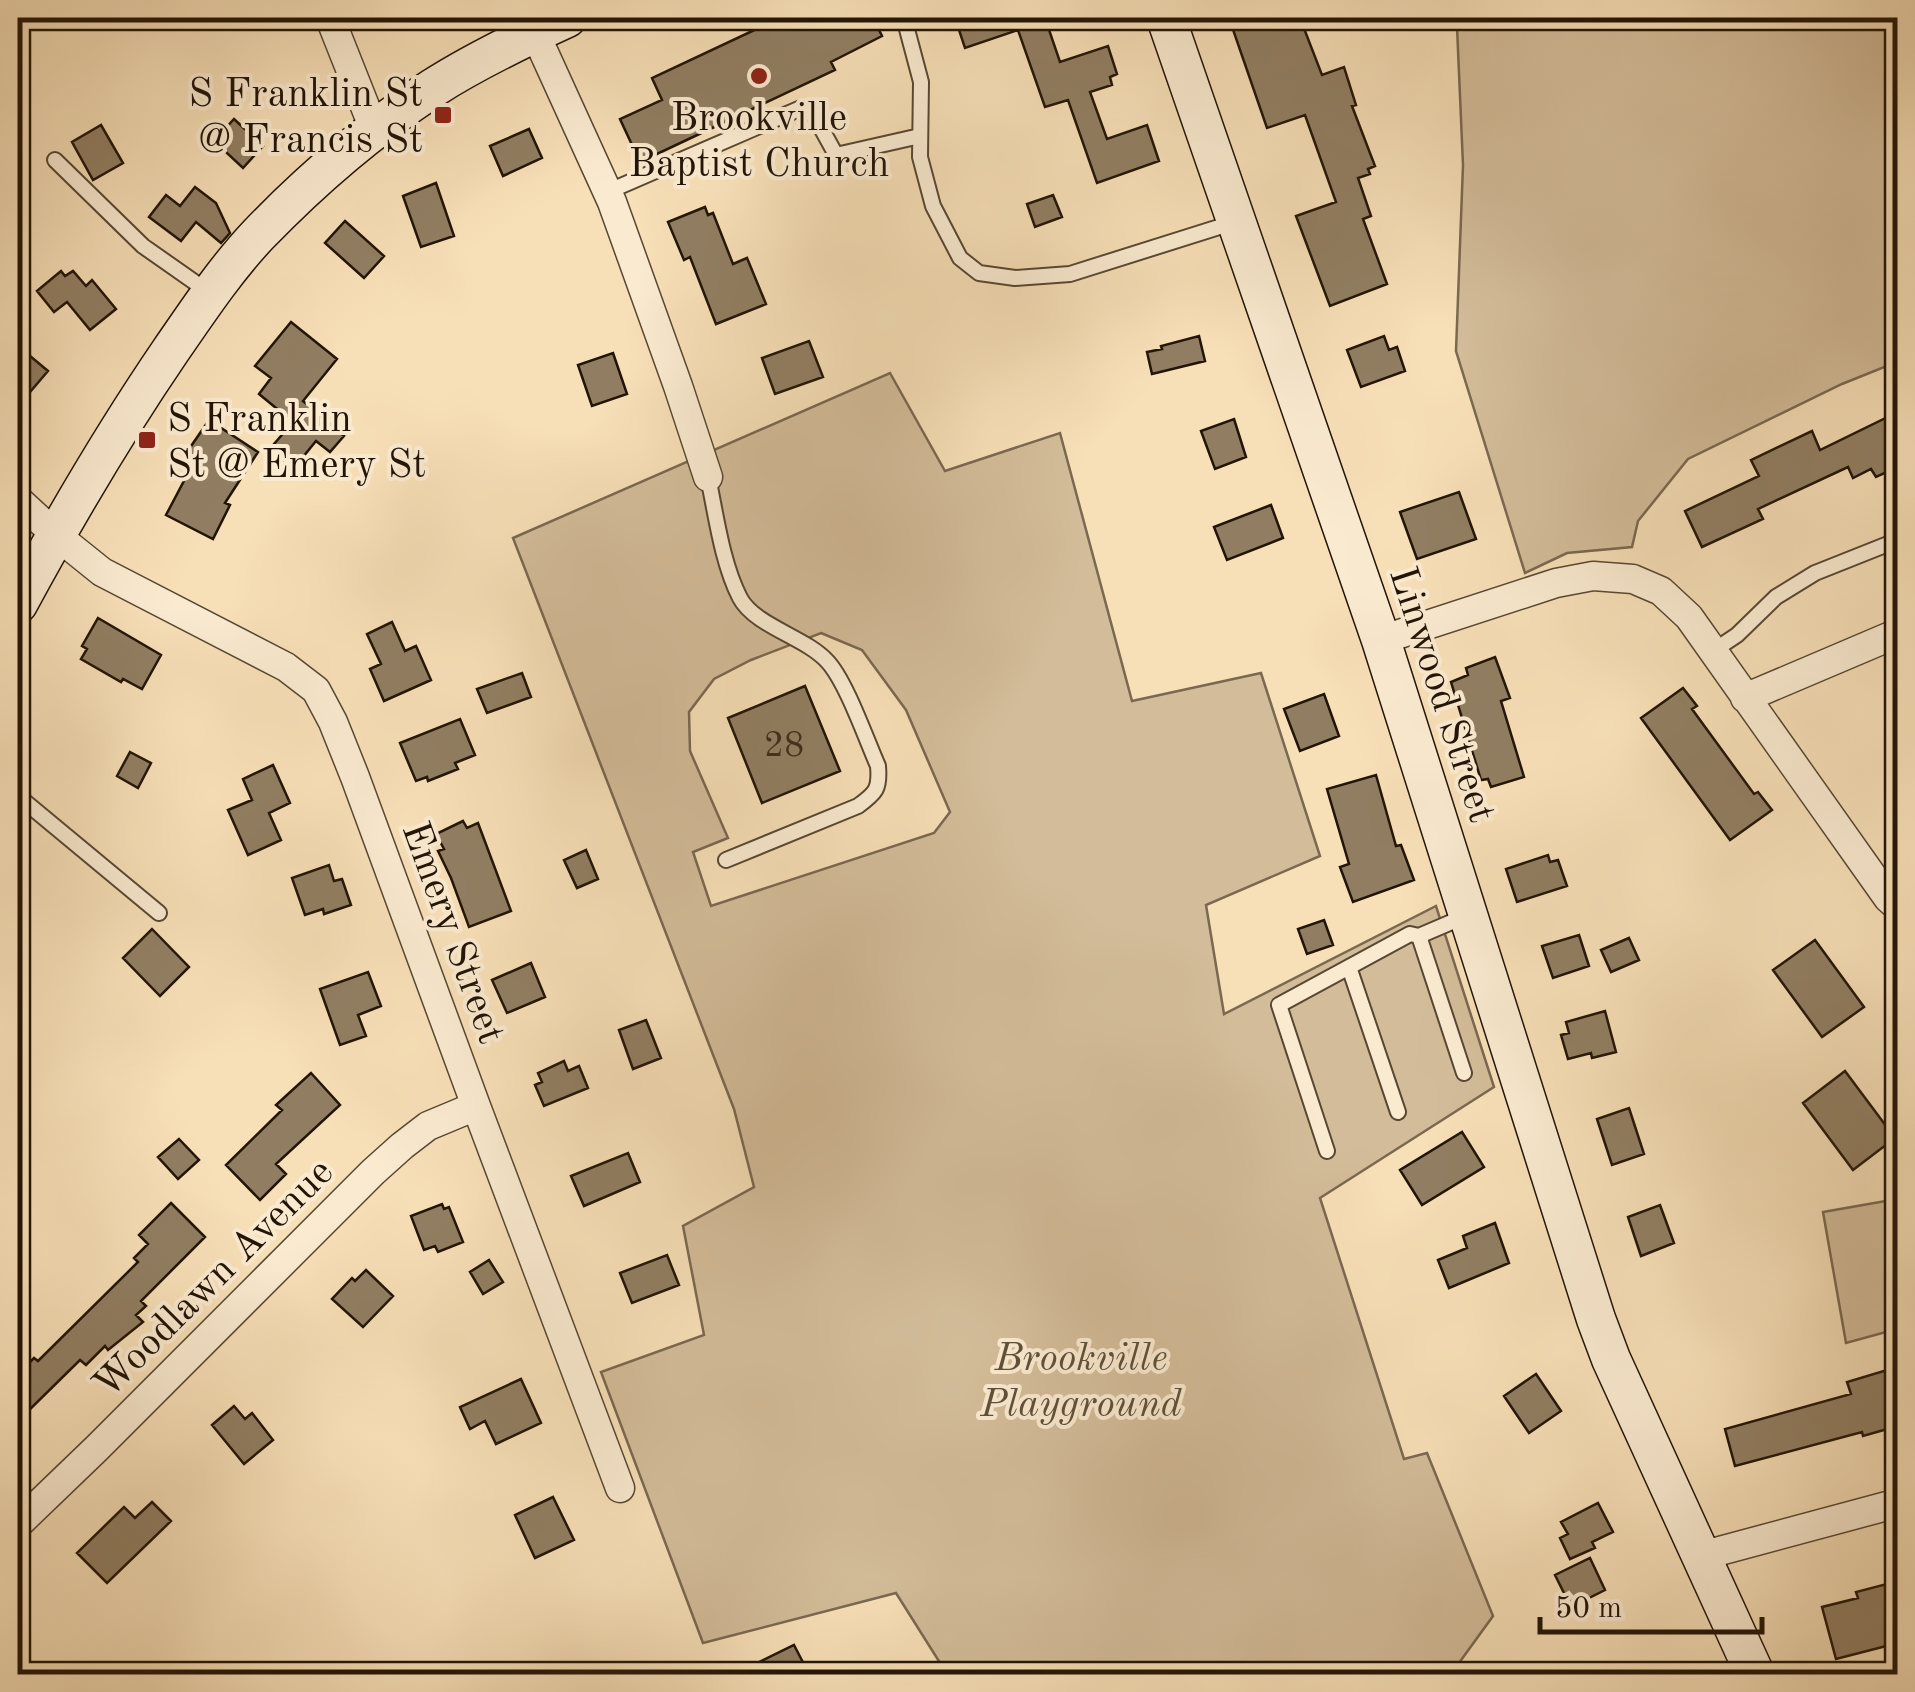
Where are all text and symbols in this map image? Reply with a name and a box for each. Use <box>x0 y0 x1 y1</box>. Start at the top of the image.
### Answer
marker: Brookville Baptist Church <box>748 65 770 87</box>
place label: S Franklin St @ Francis St <box>188 76 423 162</box>
place label: Brookville Baptist Church <box>629 100 889 186</box>
marker: S Franklin St @ Francis St <box>432 104 454 126</box>
place label: S Franklin St @ Emery St <box>167 401 426 487</box>
marker: S Franklin St @ Emery St <box>136 429 158 451</box>
street label: Linwood Street <box>1380 563 1500 828</box>
house number: 28 <box>764 729 804 764</box>
street label: Emery Street <box>393 817 510 1049</box>
street label: Woodlawn Avenue <box>88 1153 342 1407</box>
park label: Brookville Playground <box>979 1340 1183 1426</box>
scale bar <box>1540 1572 1762 1634</box>
text: 50 m <box>1555 1594 1622 1624</box>

